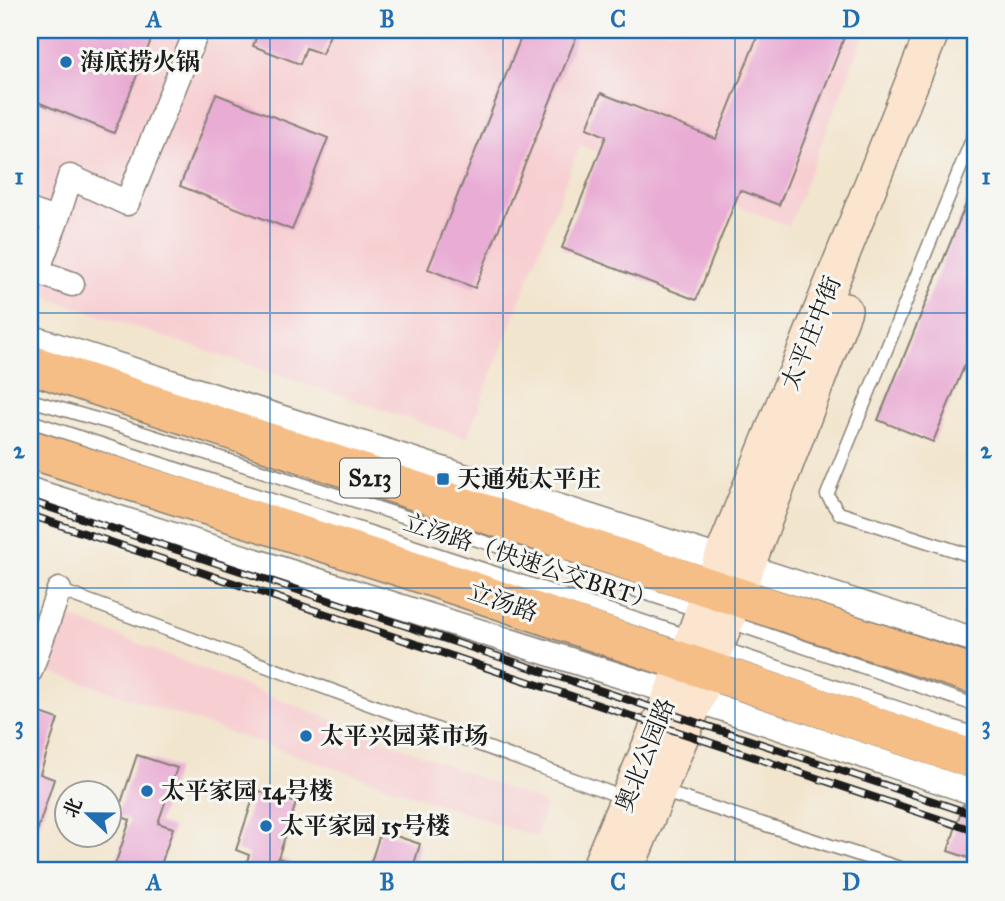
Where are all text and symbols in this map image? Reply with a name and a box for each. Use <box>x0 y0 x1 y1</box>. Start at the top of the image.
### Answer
text: A <box>144 5 162 33</box>
text: B <box>379 5 395 33</box>
text: C <box>610 5 626 33</box>
text: D <box>842 5 860 33</box>
place label: 海底捞火锅 <box>80 47 200 77</box>
marker: 海底捞火锅 <box>58 54 74 70</box>
text: 1 <box>14 162 24 190</box>
text: 1 <box>981 162 991 190</box>
street label: 太平庄中街 <box>775 272 847 394</box>
text: 2 <box>13 436 25 464</box>
text: 2 <box>980 436 992 464</box>
road number: S213 <box>340 458 400 498</box>
place label: 天通苑太平庄 <box>457 464 601 494</box>
marker: 天通苑太平庄 <box>435 471 451 487</box>
street label: 立汤路（快速公交BRT） <box>400 507 660 617</box>
street label: 立汤路 <box>464 577 542 627</box>
street label: 奥北公园路 <box>609 694 681 816</box>
text: 3 <box>14 711 24 740</box>
text: 3 <box>981 711 991 740</box>
place label: 太平兴园菜市场 <box>320 721 488 751</box>
marker: 太平兴园菜市场 <box>298 728 314 744</box>
place label: 太平家园 14号楼 <box>161 776 333 806</box>
north arrow <box>52 778 122 848</box>
marker: 太平家园 14号楼 <box>139 783 155 799</box>
text: 北 <box>58 795 87 821</box>
place label: 太平家园 15号楼 <box>280 811 450 841</box>
marker: 太平家园 15号楼 <box>258 818 274 834</box>
text: A <box>144 868 162 896</box>
text: B <box>379 868 395 896</box>
text: C <box>610 868 626 896</box>
text: D <box>842 868 860 896</box>

